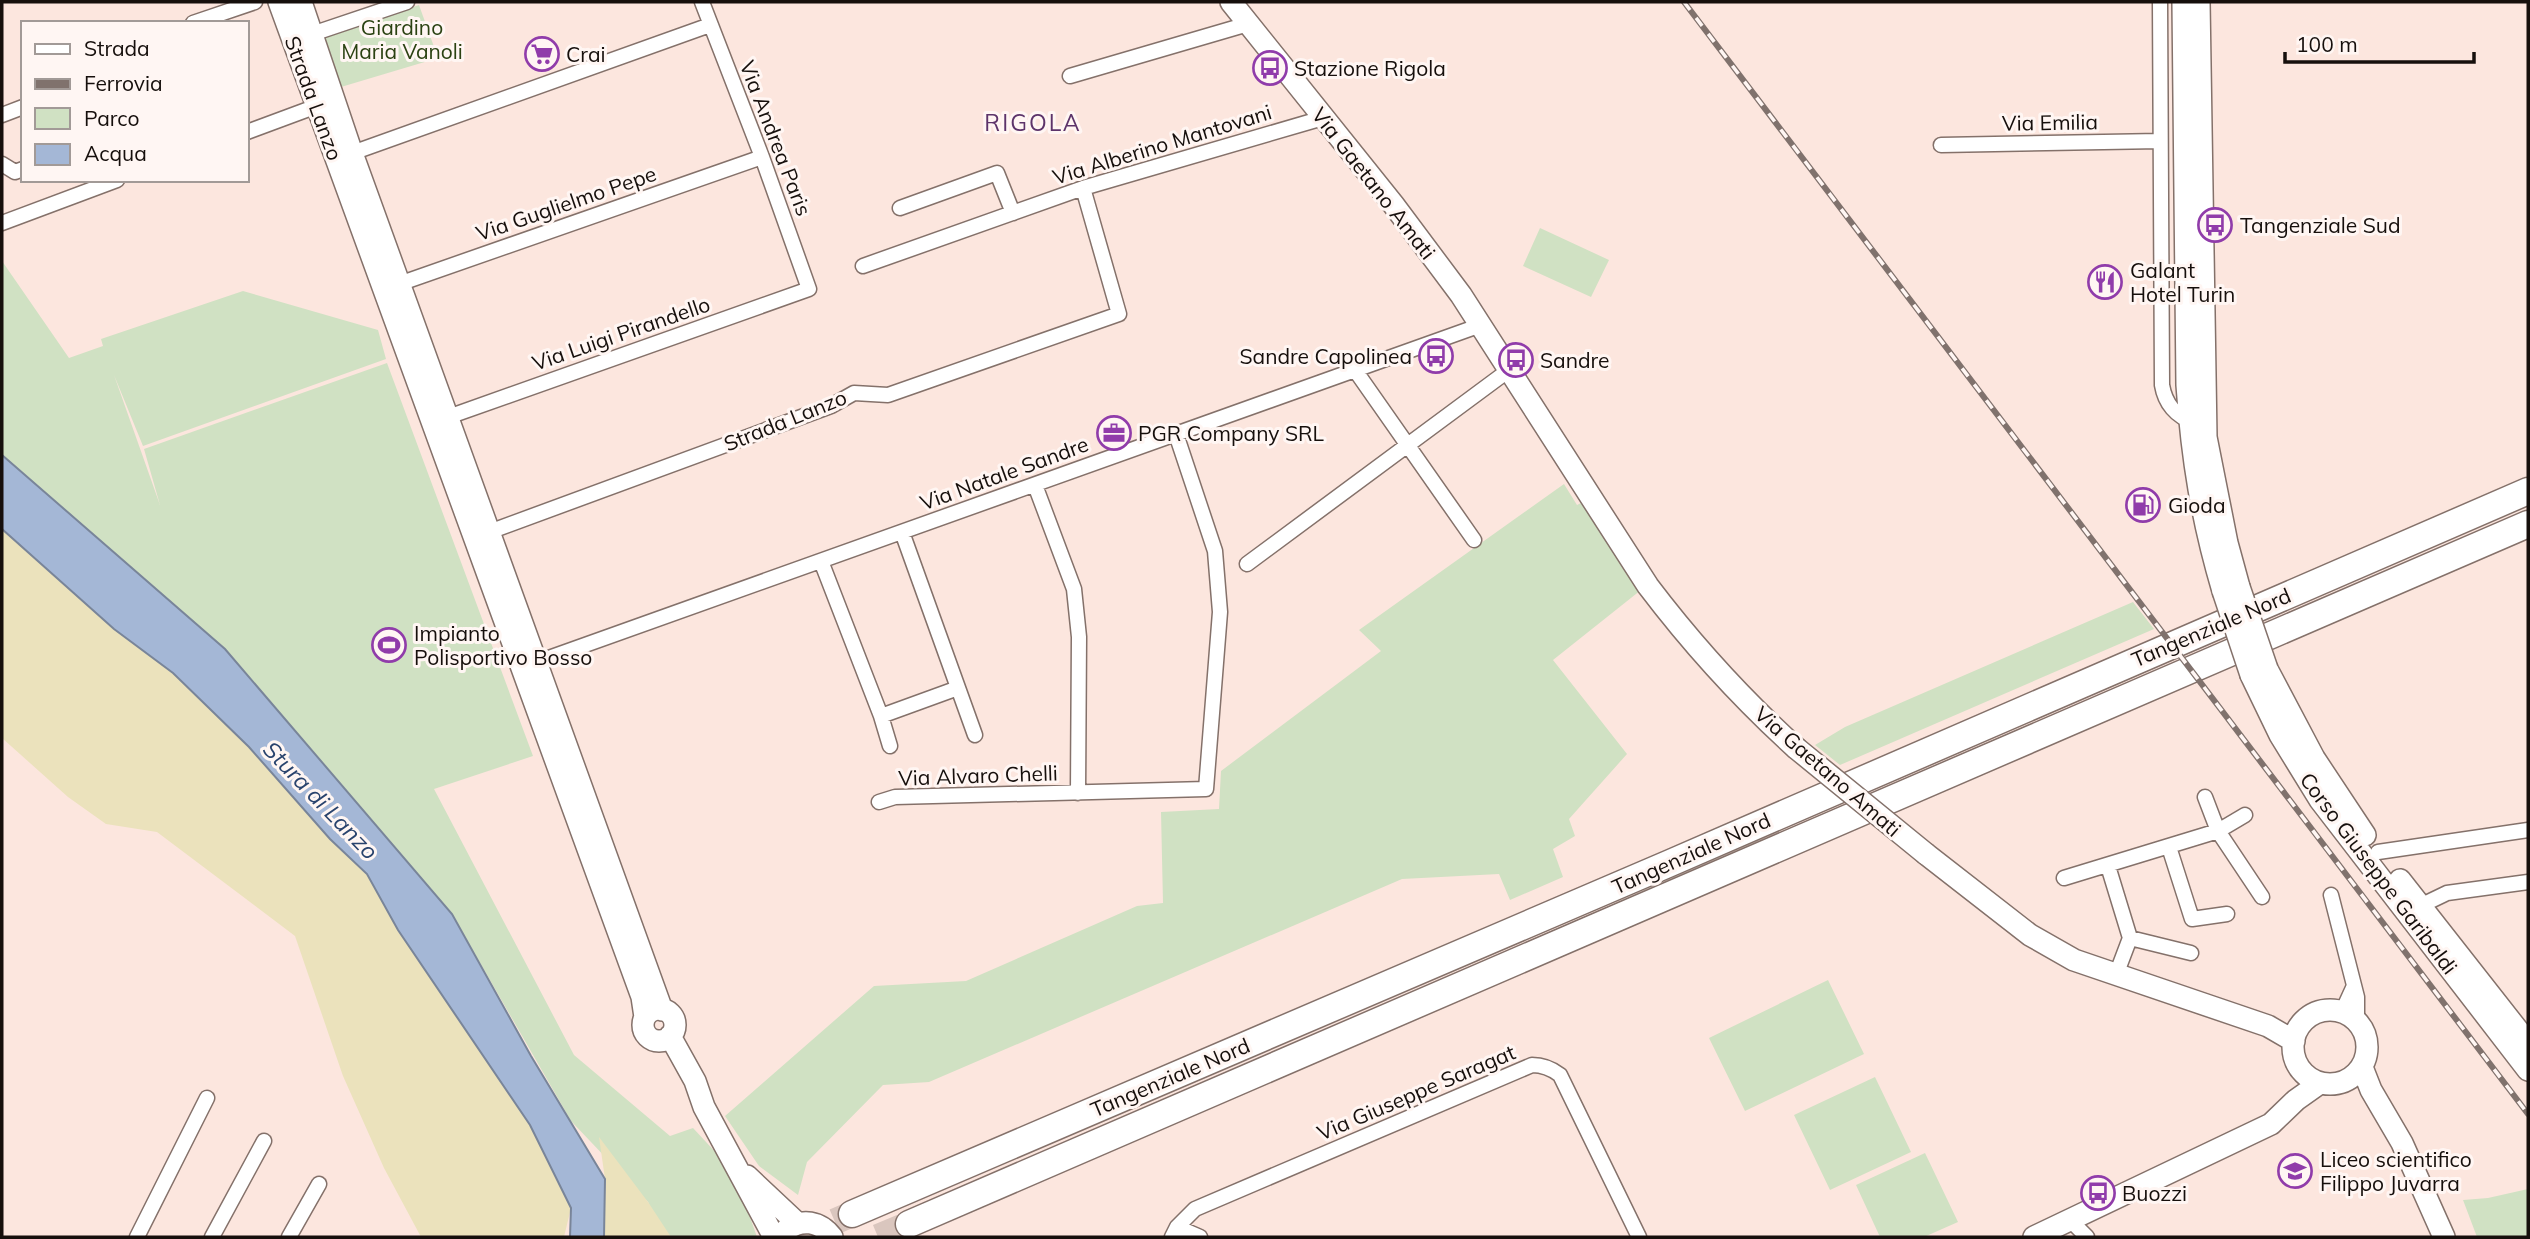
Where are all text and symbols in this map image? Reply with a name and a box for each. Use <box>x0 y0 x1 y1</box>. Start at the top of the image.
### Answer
park label: Giardino Maria Vanoli <box>341 14 463 64</box>
legend <box>21 21 248 182</box>
scale bar <box>2285 21 2474 65</box>
text: 100 m <box>2296 31 2358 57</box>
street label: Strada Lanzo <box>280 32 348 164</box>
text: Strada <box>84 35 150 61</box>
supermarket icon: Crai <box>523 35 561 73</box>
place label: Crai <box>566 41 605 67</box>
bus stop icon: Stazione Rigola <box>1251 49 1289 87</box>
place label: Stazione Rigola <box>1294 55 1446 81</box>
street label: Via Andrea Paris <box>734 57 818 219</box>
text: Ferrovia <box>84 70 163 96</box>
street label: Via Alberino Mantovani <box>1049 98 1275 190</box>
street label: Via Gaetano Amati <box>1307 102 1441 264</box>
text: Parco <box>84 105 139 131</box>
district label: RIGOLA <box>984 108 1082 137</box>
street label: Via Emilia <box>2002 108 2098 136</box>
text: Acqua <box>84 140 147 166</box>
street label: Via Guglielmo Pepe <box>472 160 660 246</box>
bus stop icon: Tangenziale Sud <box>2196 206 2234 244</box>
place label: Tangenziale Sud <box>2240 212 2401 238</box>
place label: Galant Hotel Turin <box>2130 257 2235 307</box>
restaurant icon: Galant Hotel Turin <box>2086 263 2124 301</box>
street label: Via Luigi Pirandello <box>529 290 713 376</box>
bus stop icon: Sandre Capolinea <box>1417 337 1455 375</box>
bus stop icon: Sandre <box>1497 341 1535 379</box>
place label: Sandre Capolinea <box>1239 343 1412 369</box>
place label: Sandre <box>1540 347 1610 373</box>
street label: Strada Lanzo <box>720 384 850 456</box>
office icon: PGR Company SRL <box>1095 414 1133 452</box>
place label: PGR Company SRL <box>1138 420 1325 446</box>
street label: Via Natale Sandre <box>916 430 1092 516</box>
fuel station icon: Gioda <box>2124 486 2162 524</box>
place label: Gioda <box>2168 492 2226 518</box>
street label: Tangenziale Nord <box>2127 582 2295 672</box>
place label: Impianto Polisportivo Bosso <box>414 620 592 670</box>
sports icon: Impianto Polisportivo Bosso <box>370 626 408 664</box>
street label: Via Gaetano Amati <box>1749 700 1907 842</box>
water label: Stura di Lanzo <box>257 735 385 865</box>
street label: Via Alvaro Chelli <box>898 759 1058 791</box>
street label: Corso Giuseppe Garibaldi <box>2295 767 2463 979</box>
street label: Tangenziale Nord <box>1608 806 1774 900</box>
street label: Tangenziale Nord <box>1086 1032 1254 1122</box>
street label: Via Giuseppe Saragat <box>1313 1039 1519 1145</box>
place label: Liceo scientifico Filippo Juvarra <box>2320 1146 2472 1196</box>
school or university icon: Liceo scientifico Filippo Juvarra <box>2276 1152 2314 1190</box>
bus stop icon: Buozzi <box>2079 1174 2117 1212</box>
place label: Buozzi <box>2122 1180 2187 1206</box>

